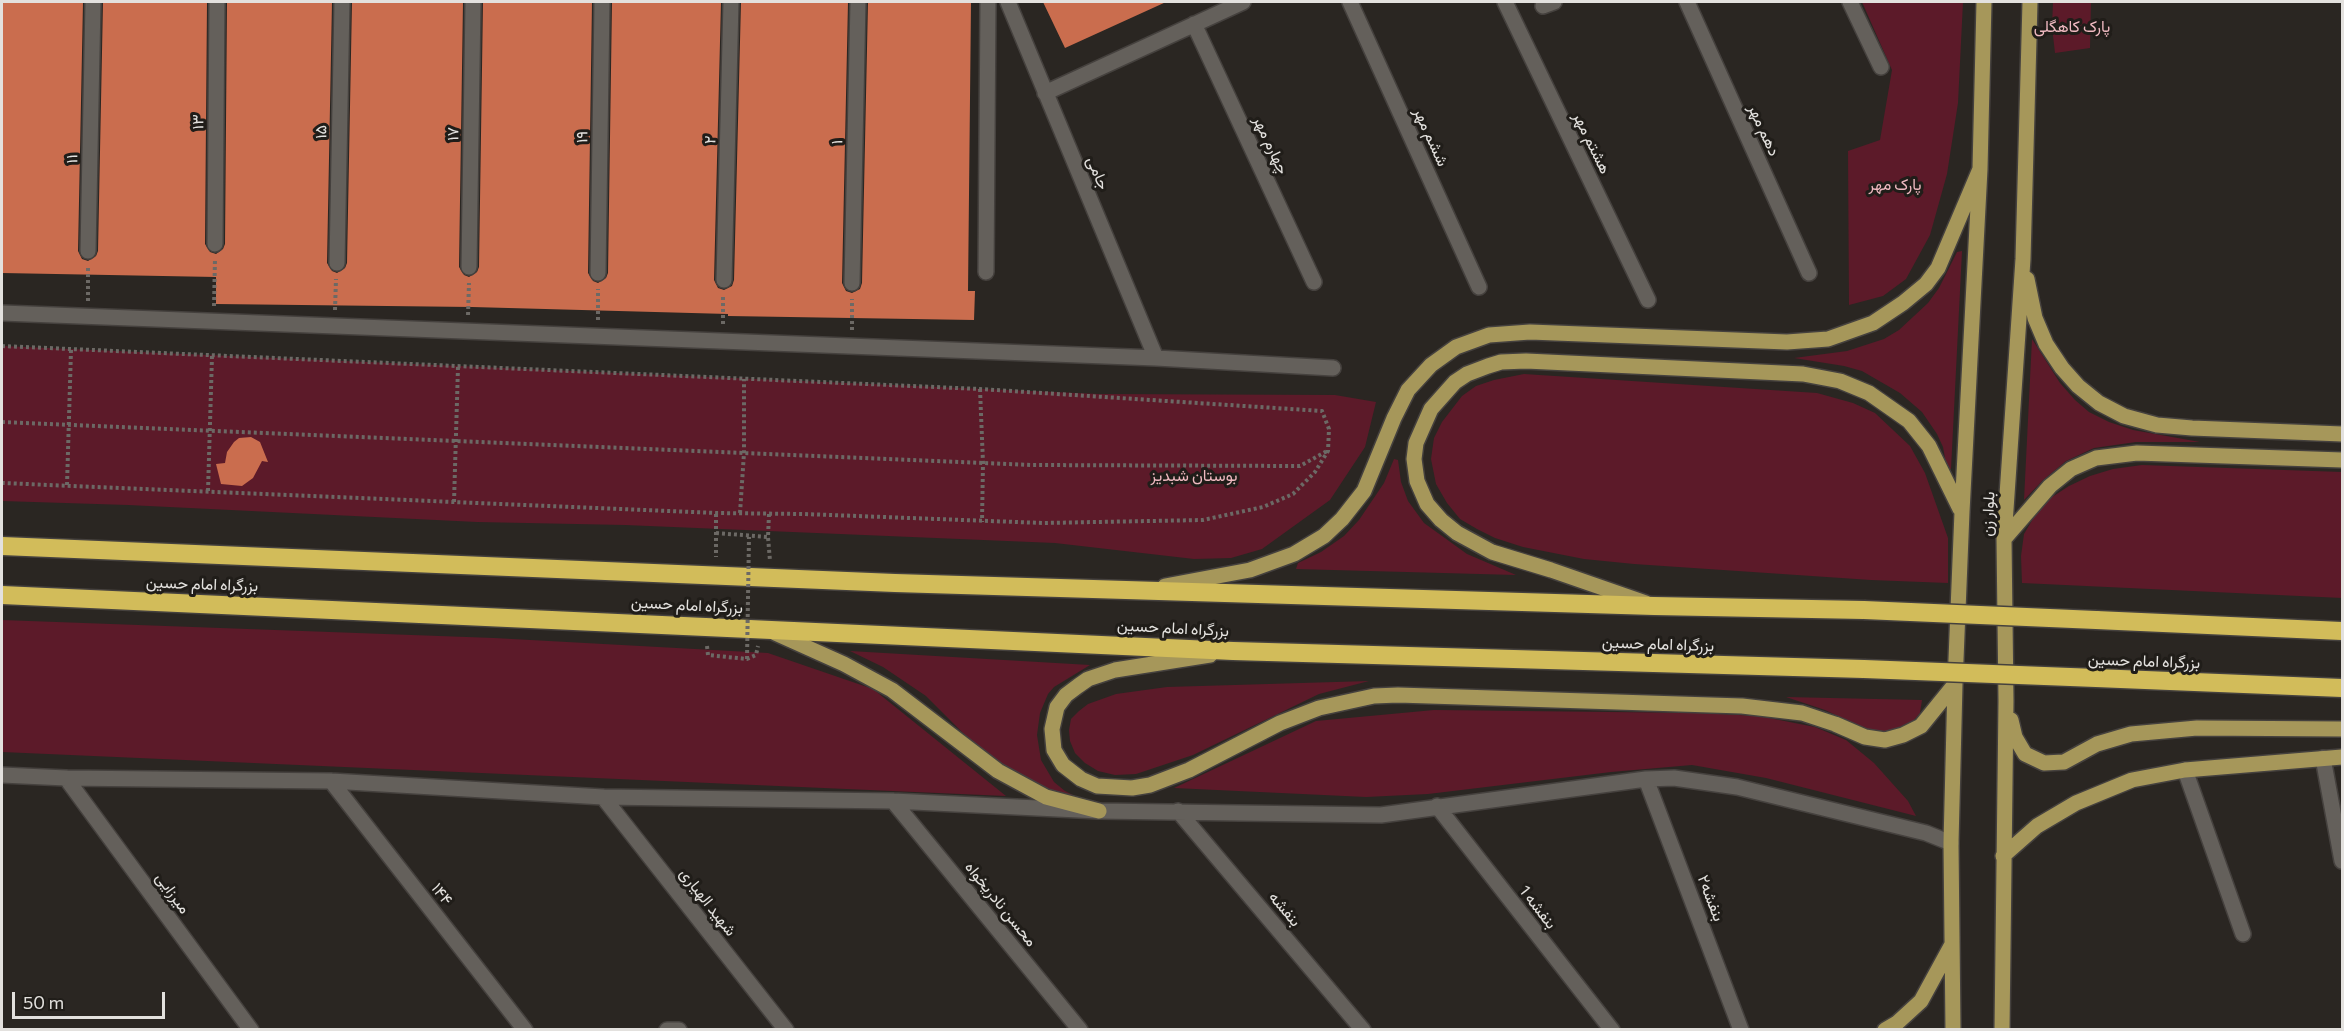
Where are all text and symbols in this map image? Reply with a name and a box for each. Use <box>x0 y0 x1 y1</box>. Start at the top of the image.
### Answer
park label: پارک کاهگلی <box>2034 17 2110 37</box>
street label: دهم مهر <box>1744 101 1784 159</box>
street label: ششم مهر <box>1410 105 1452 169</box>
street label: هشتم مهر <box>1569 109 1615 177</box>
street label: چهارم مهر <box>1249 113 1293 177</box>
street label: ۱۳ <box>188 114 208 130</box>
street label: ۱۵ <box>311 125 331 139</box>
street label: ۱۷ <box>443 127 463 141</box>
street label: ۱۹ <box>572 131 592 143</box>
street label: ۲ <box>700 135 720 145</box>
street label: ۱ <box>827 140 847 144</box>
street label: ۱۱ <box>62 154 82 164</box>
street label: جامی <box>1082 154 1114 192</box>
park label: پارک مهر <box>1869 175 1921 195</box>
park label: بوستان شبدیز <box>1150 466 1238 486</box>
street label: بلوار زن <box>1977 491 1999 537</box>
street label: بزرگراه امام حسین <box>146 572 258 596</box>
street label: بزرگراه امام حسین <box>630 592 744 618</box>
street label: بزرگراه امام حسین <box>1116 615 1230 641</box>
street label: بزرگراه امام حسین <box>1602 632 1714 656</box>
street label: بزرگراه امام حسین <box>2088 649 2200 673</box>
street label: محسن نادریخواه <box>961 858 1041 950</box>
street label: شهید الهیاری <box>675 864 741 940</box>
street label: میرزایی <box>152 869 194 917</box>
street label: بنفشه۲ <box>1693 872 1729 924</box>
street label: ۱۴۴ <box>427 879 457 909</box>
street label: بنفشه 1 <box>1515 881 1561 933</box>
street label: بنفشه <box>1265 888 1305 930</box>
scale bar <box>15 980 168 1018</box>
text: 50 m <box>23 991 64 1013</box>

